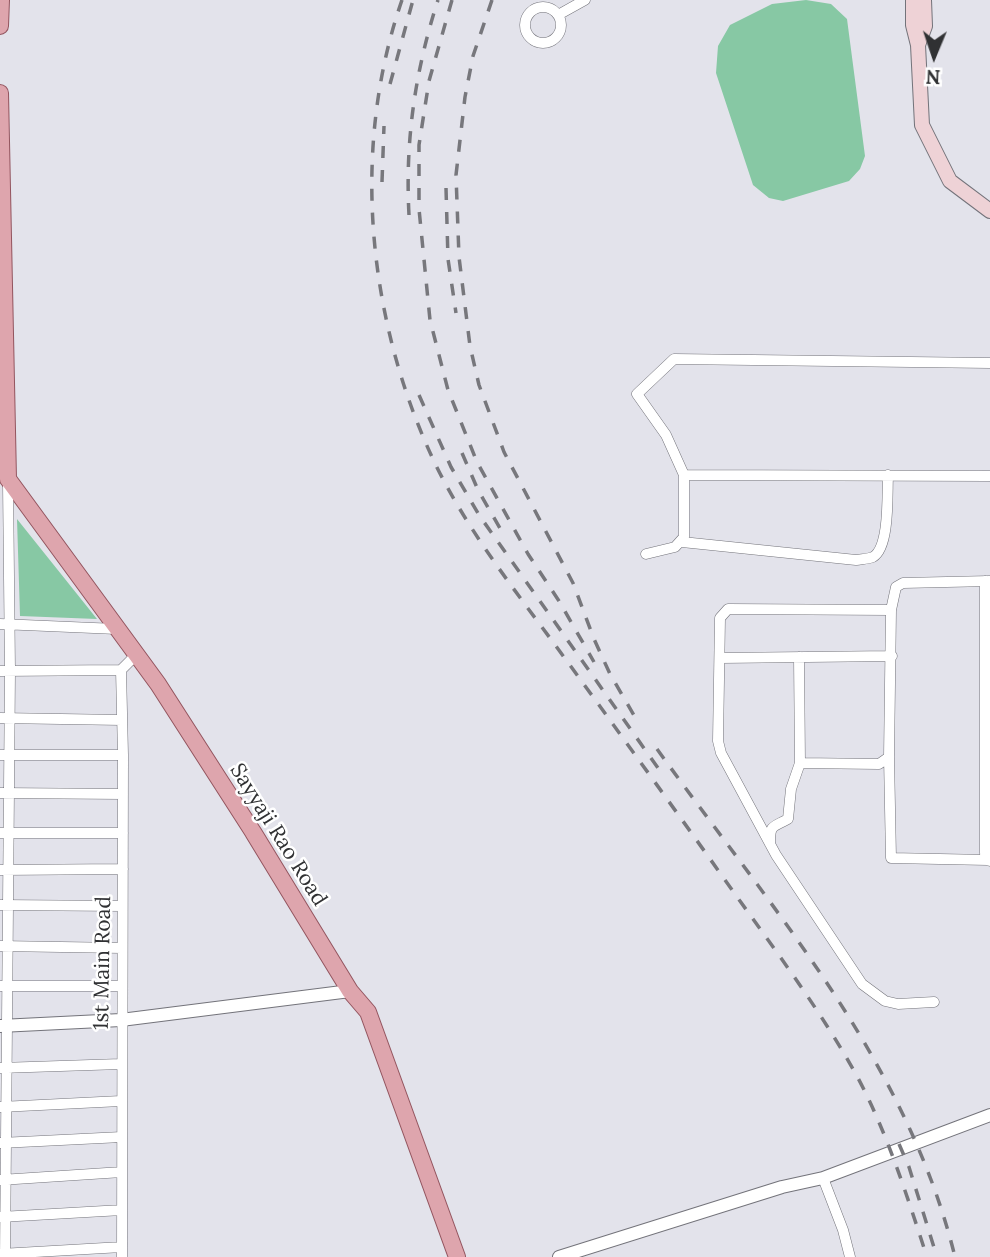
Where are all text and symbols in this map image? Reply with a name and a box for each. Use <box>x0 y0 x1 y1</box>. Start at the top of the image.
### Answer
north arrow <box>899 21 969 91</box>
text: N <box>926 65 941 89</box>
street label: Sayyaji Rao Road <box>224 759 332 911</box>
street label: 1st Main Road <box>89 896 117 1030</box>

